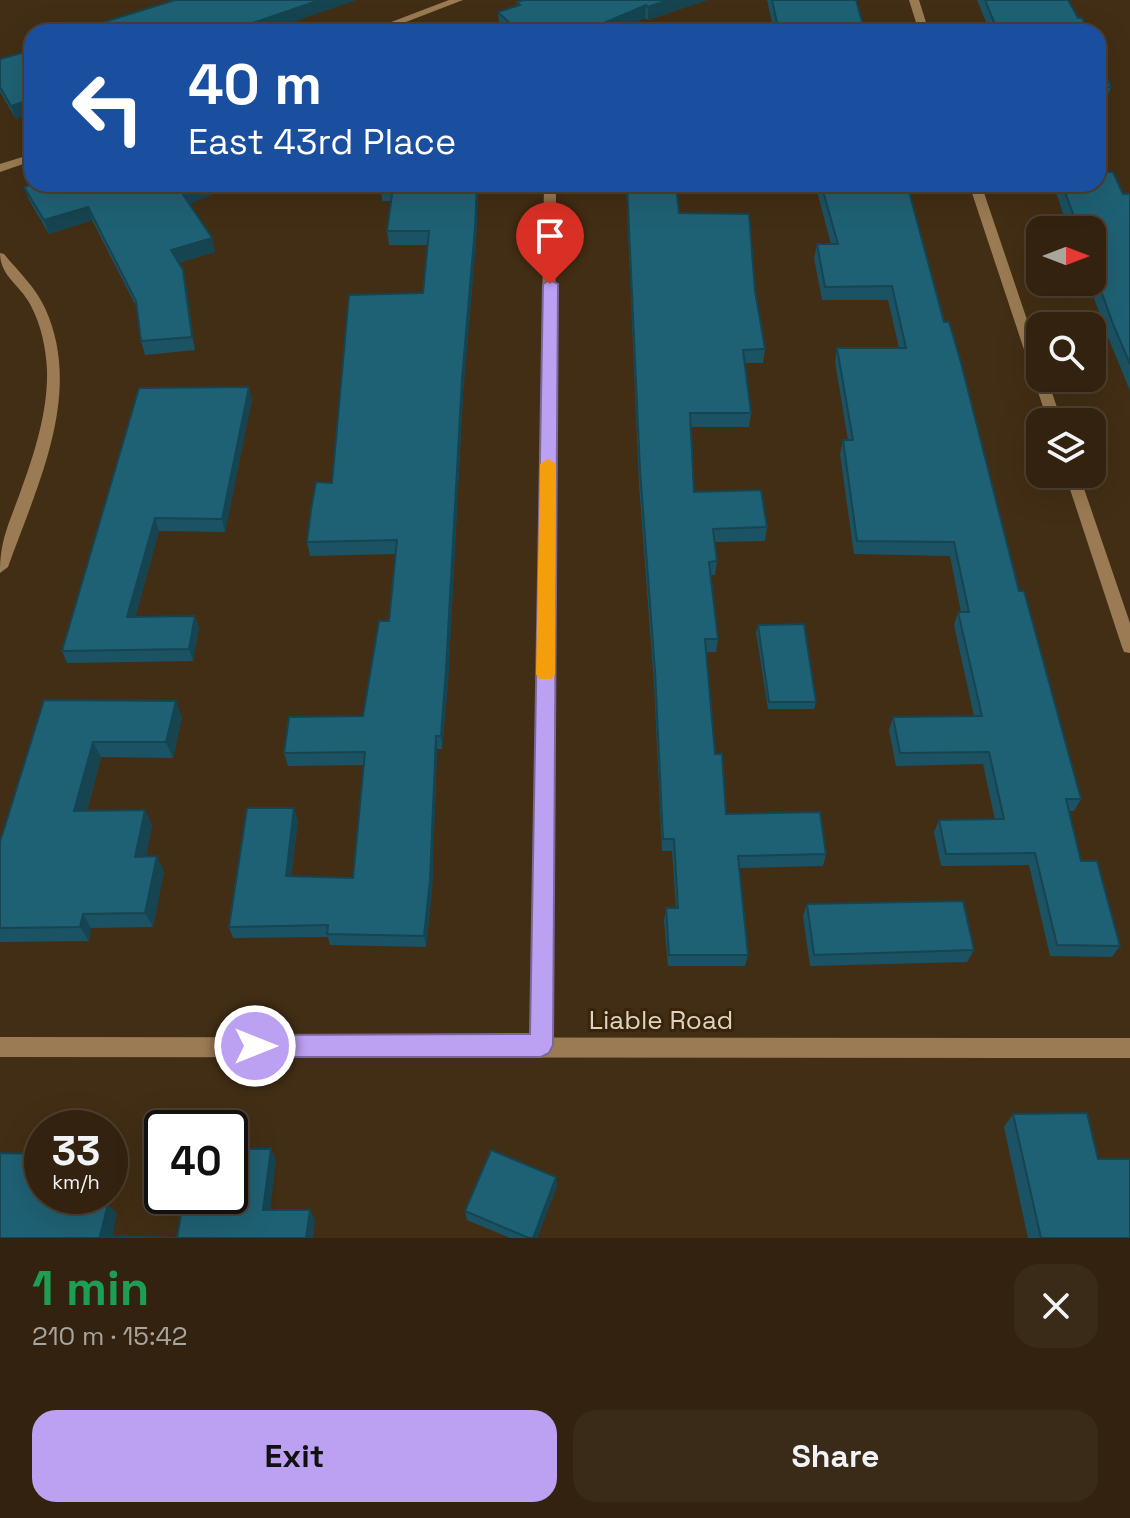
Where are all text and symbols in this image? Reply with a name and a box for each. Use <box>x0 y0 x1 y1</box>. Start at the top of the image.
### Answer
text: 40 m <box>188 49 322 120</box>
icon: left <box>56 56 160 160</box>
text: East 43rd Place <box>188 119 456 165</box>
pin <box>516 202 584 284</box>
icon: arrive <box>528 214 572 258</box>
north arrow <box>1026 216 1106 296</box>
map controls <box>1026 216 1106 488</box>
button: search <box>1026 312 1106 392</box>
button: layers <box>1026 408 1106 488</box>
street label: Liable Road <box>589 1003 733 1037</box>
position arrow <box>213 1004 297 1088</box>
speed limit sign: 40 <box>144 1110 248 1214</box>
text: 33 <box>52 1126 100 1177</box>
text: km/h <box>52 1169 100 1195</box>
text: 1 min <box>32 1258 149 1319</box>
button: close <box>1014 1264 1098 1348</box>
text: 210 m · 15:42 <box>32 1319 187 1353</box>
button: Exit <box>32 1410 557 1502</box>
button: Share <box>573 1410 1098 1502</box>

